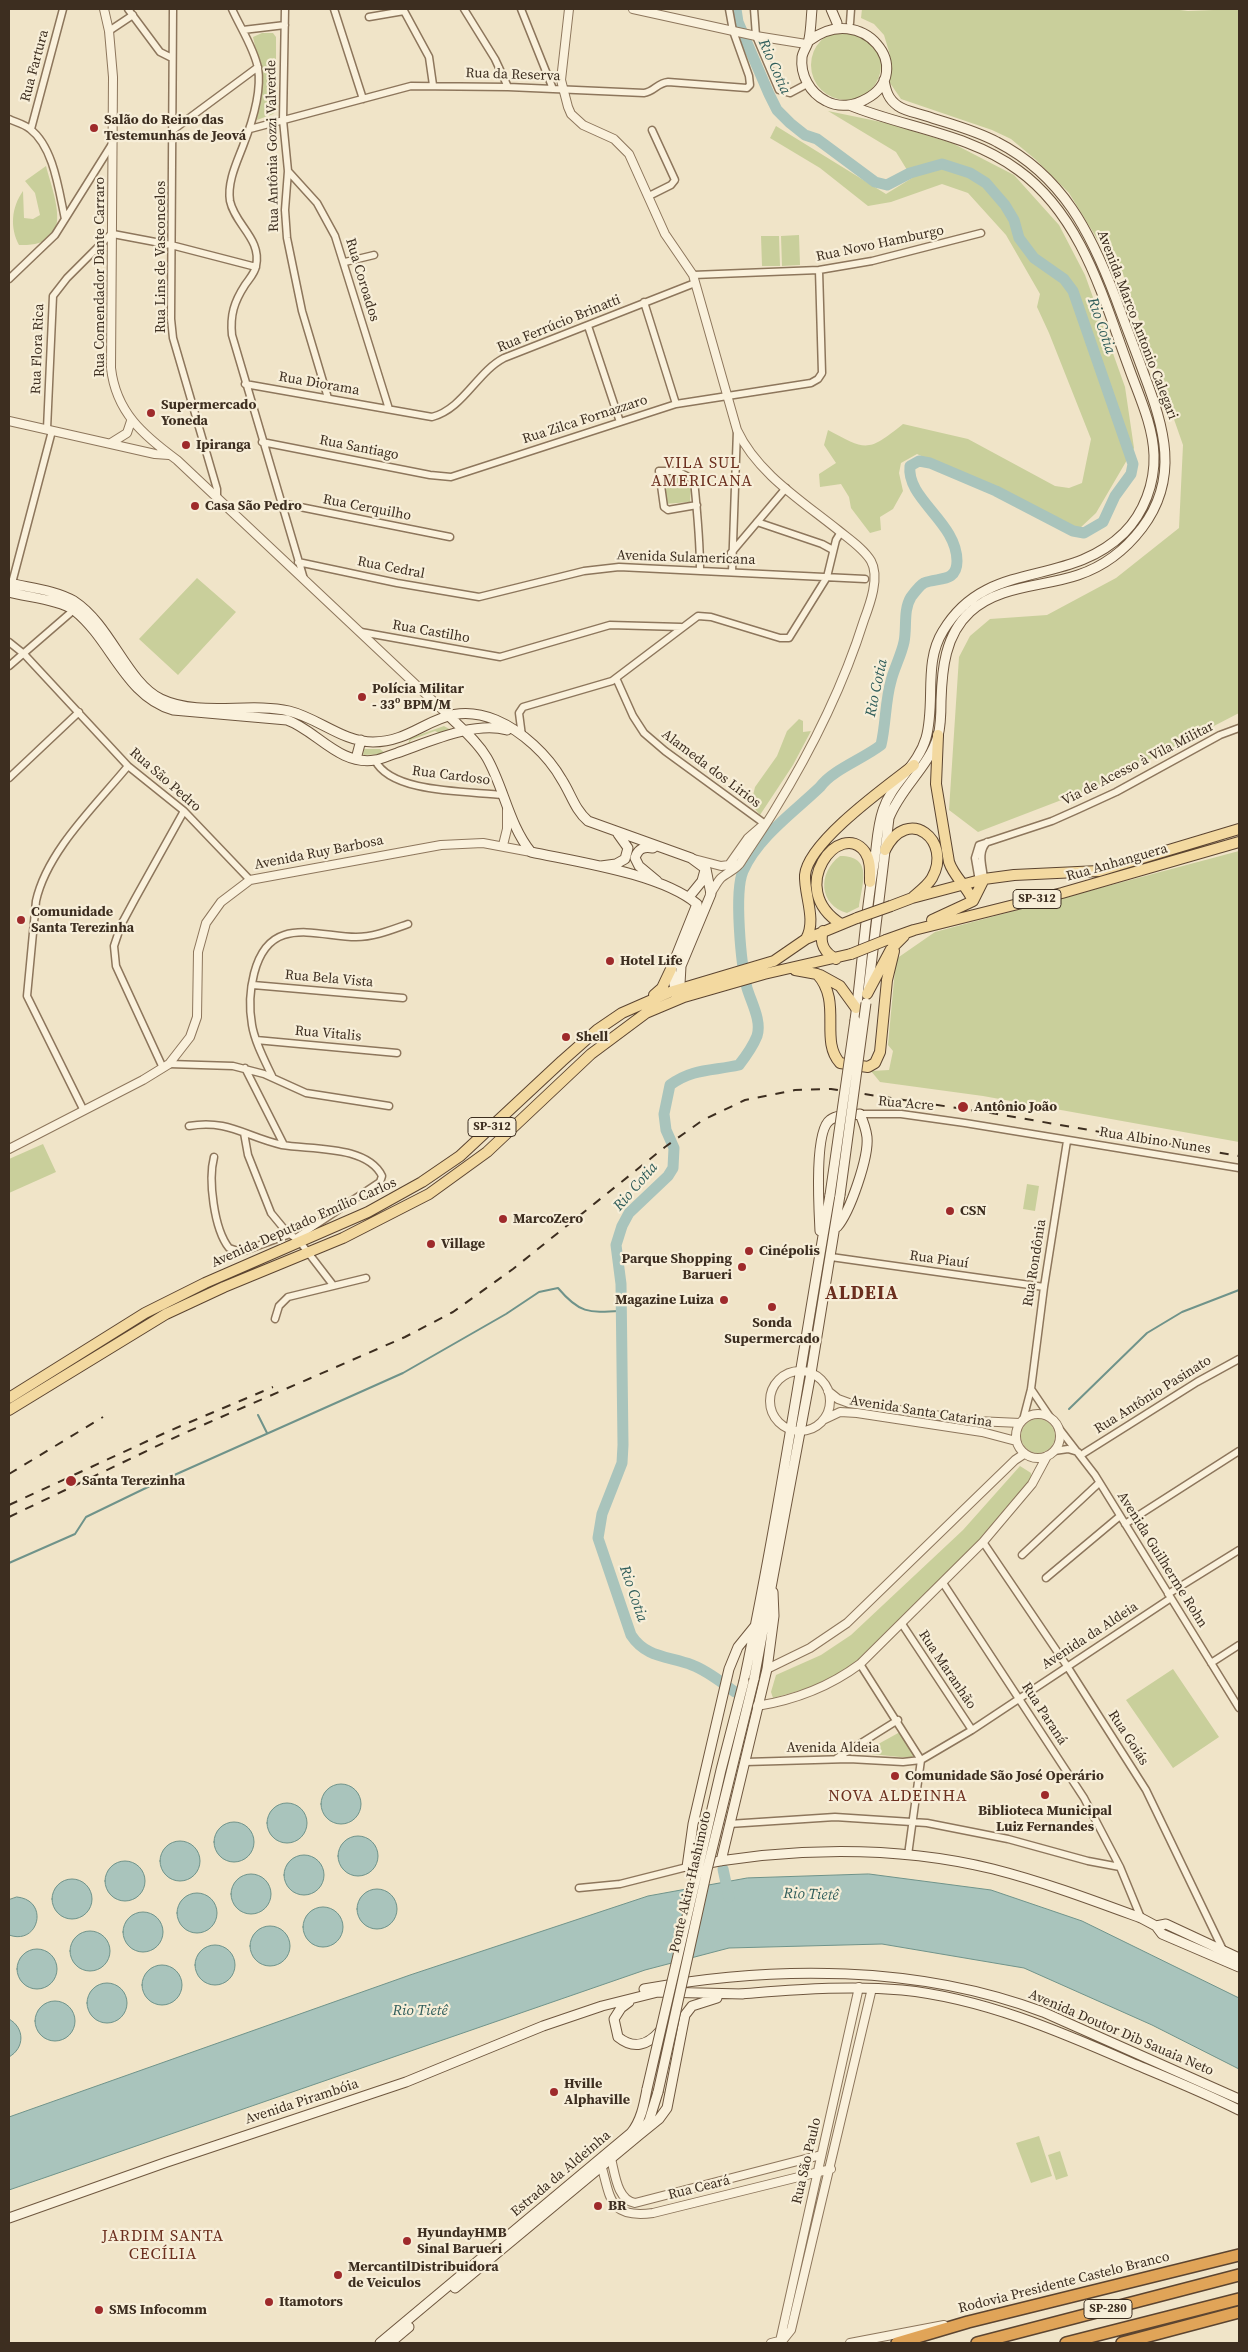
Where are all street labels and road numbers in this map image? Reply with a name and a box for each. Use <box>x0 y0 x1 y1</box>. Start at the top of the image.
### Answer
street label: Rua Fartura <box>17 28 53 104</box>
street label: Rua Antônia Gozzi Valverde <box>263 60 283 232</box>
street label: Rua da Reserva <box>465 65 561 85</box>
street label: Rua Comendador Dante Carraro <box>92 177 108 377</box>
street label: Rua Lins de Vasconcelos <box>153 181 169 333</box>
street label: Rua Novo Hamburgo <box>815 222 945 266</box>
street label: Avenida Marco Antonio Calegari <box>1093 228 1181 422</box>
street label: Rua Coroados <box>341 236 383 324</box>
street label: Rua Ferrúcio Brinatti <box>495 292 623 356</box>
street label: Rua Flora Rica <box>28 303 48 395</box>
street label: Rua Diorama <box>277 369 361 399</box>
street label: Rua Zilca Fornazzaro <box>520 392 650 448</box>
street label: Rua Santiago <box>318 432 400 464</box>
street label: Rua Cerquilho <box>321 491 413 525</box>
street label: Avenida Sulamericana <box>616 547 756 569</box>
street label: Rua Cedral <box>356 553 426 583</box>
street label: Rua Castilho <box>391 617 471 647</box>
street label: Via de Acesso à Vila Militar <box>1059 718 1217 810</box>
street label: Alameda dos Lirios <box>658 726 764 812</box>
street label: Rua São Pedro <box>126 744 204 816</box>
street label: Rua Cardoso <box>411 763 491 789</box>
street label: Avenida Ruy Barbosa <box>253 832 385 874</box>
street label: Rua Anhanguera <box>1064 841 1170 885</box>
road number: SP-312 <box>1013 890 1061 909</box>
street label: Rua Bela Vista <box>284 967 374 991</box>
street label: Rua Vitalis <box>294 1023 362 1045</box>
street label: Rua Acre <box>877 1093 935 1115</box>
road number: SP-312 <box>468 1118 516 1136</box>
street label: Rua Albino Nunes <box>1098 1124 1212 1158</box>
street label: Avenida Deputado Emílio Carlos <box>209 1174 399 1272</box>
street label: Rua Rondônia <box>1020 1218 1050 1308</box>
street label: Rua Piauí <box>908 1248 970 1272</box>
street label: Rua Antônio Pasinato <box>1092 1352 1214 1438</box>
street label: Avenida Santa Catarina <box>849 1392 993 1432</box>
street label: Avenida Guilherme Rohn <box>1113 1489 1211 1631</box>
street label: Avenida da Aldeia <box>1039 1599 1141 1673</box>
street label: Rua Maranhão <box>914 1627 980 1713</box>
street label: Rua Paraná <box>1018 1680 1070 1748</box>
street label: Rua Goiás <box>1104 1707 1152 1769</box>
street label: Avenida Aldeia <box>786 1740 880 1756</box>
street label: Ponte Akira Hashimoto <box>666 1809 716 1955</box>
street label: Avenida Doutor Dib Sauaia Neto <box>1026 1986 1216 2080</box>
street label: Avenida Pirambóia <box>243 2076 361 2128</box>
street label: Rua São Paulo <box>789 2116 825 2206</box>
street label: Estrada da Aldeinha <box>508 2127 614 2221</box>
street label: Rua Ceará <box>666 2172 732 2204</box>
street label: Rodovia Presidente Castelo Branco <box>957 2249 1171 2317</box>
road number: SP-280 <box>1084 2300 1132 2318</box>

